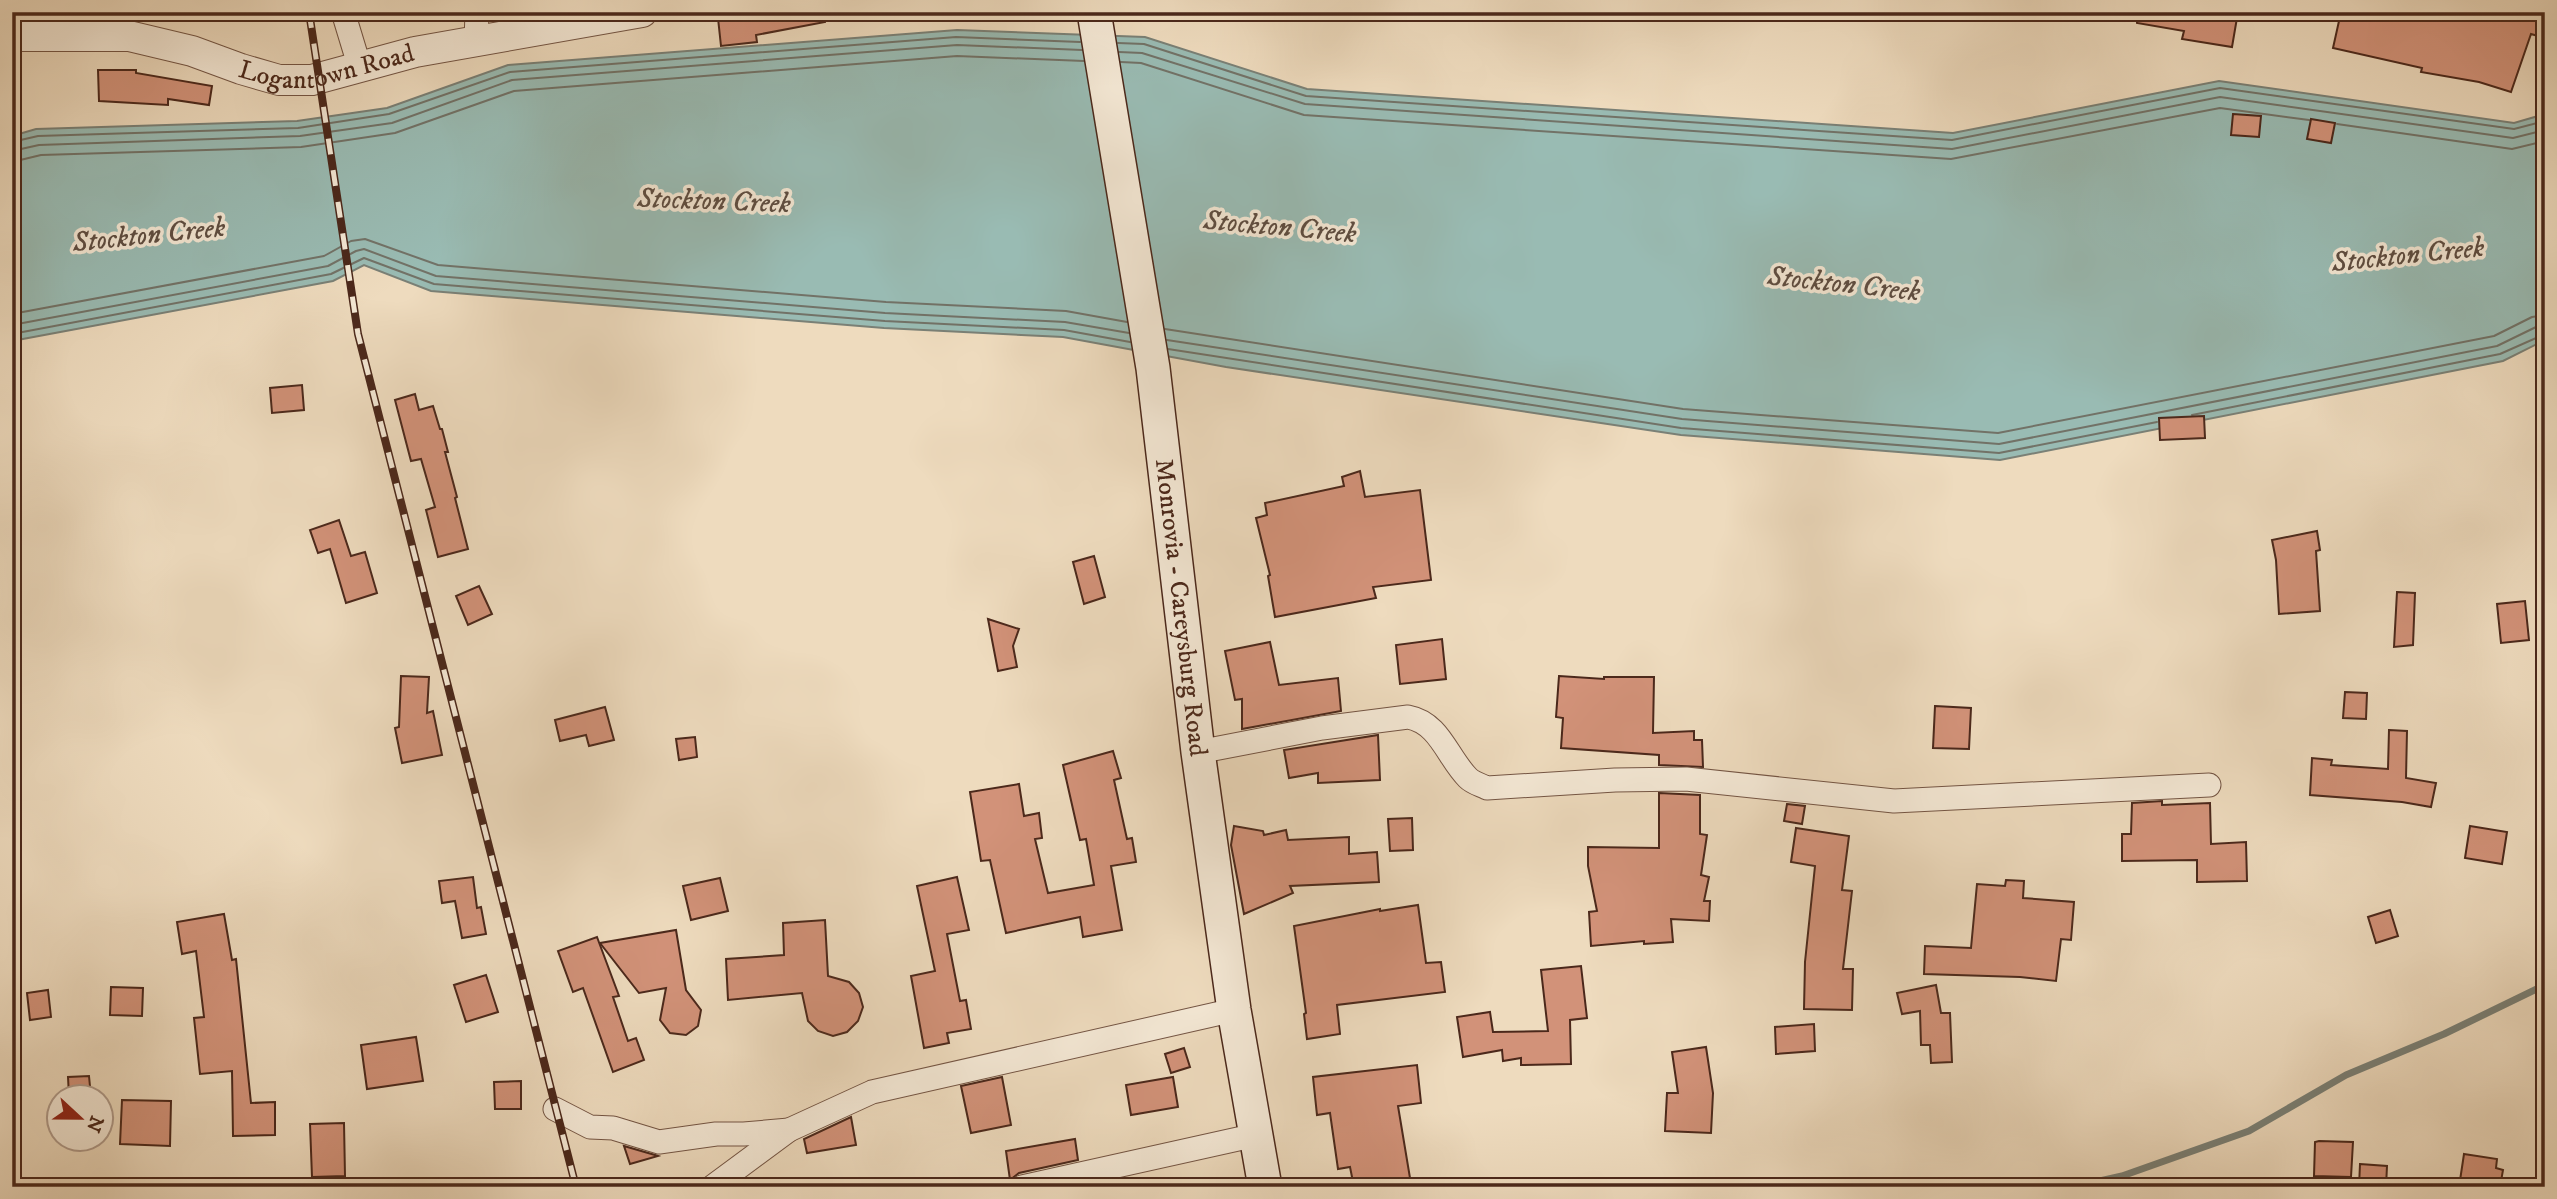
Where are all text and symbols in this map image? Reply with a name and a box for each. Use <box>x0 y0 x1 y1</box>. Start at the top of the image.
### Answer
street label: Logantown Road <box>235 37 418 97</box>
water label: Stockton Creek <box>636 181 792 221</box>
water label: Stockton Creek <box>1201 203 1358 251</box>
water label: Stockton Creek <box>70 210 227 261</box>
water label: Stockton Creek <box>2329 230 2486 281</box>
water label: Stockton Creek <box>1765 258 1922 309</box>
street label: Monrovia - Careysburg Road <box>1147 457 1215 758</box>
north arrow <box>46 1084 116 1154</box>
text: N <box>81 1112 108 1136</box>

